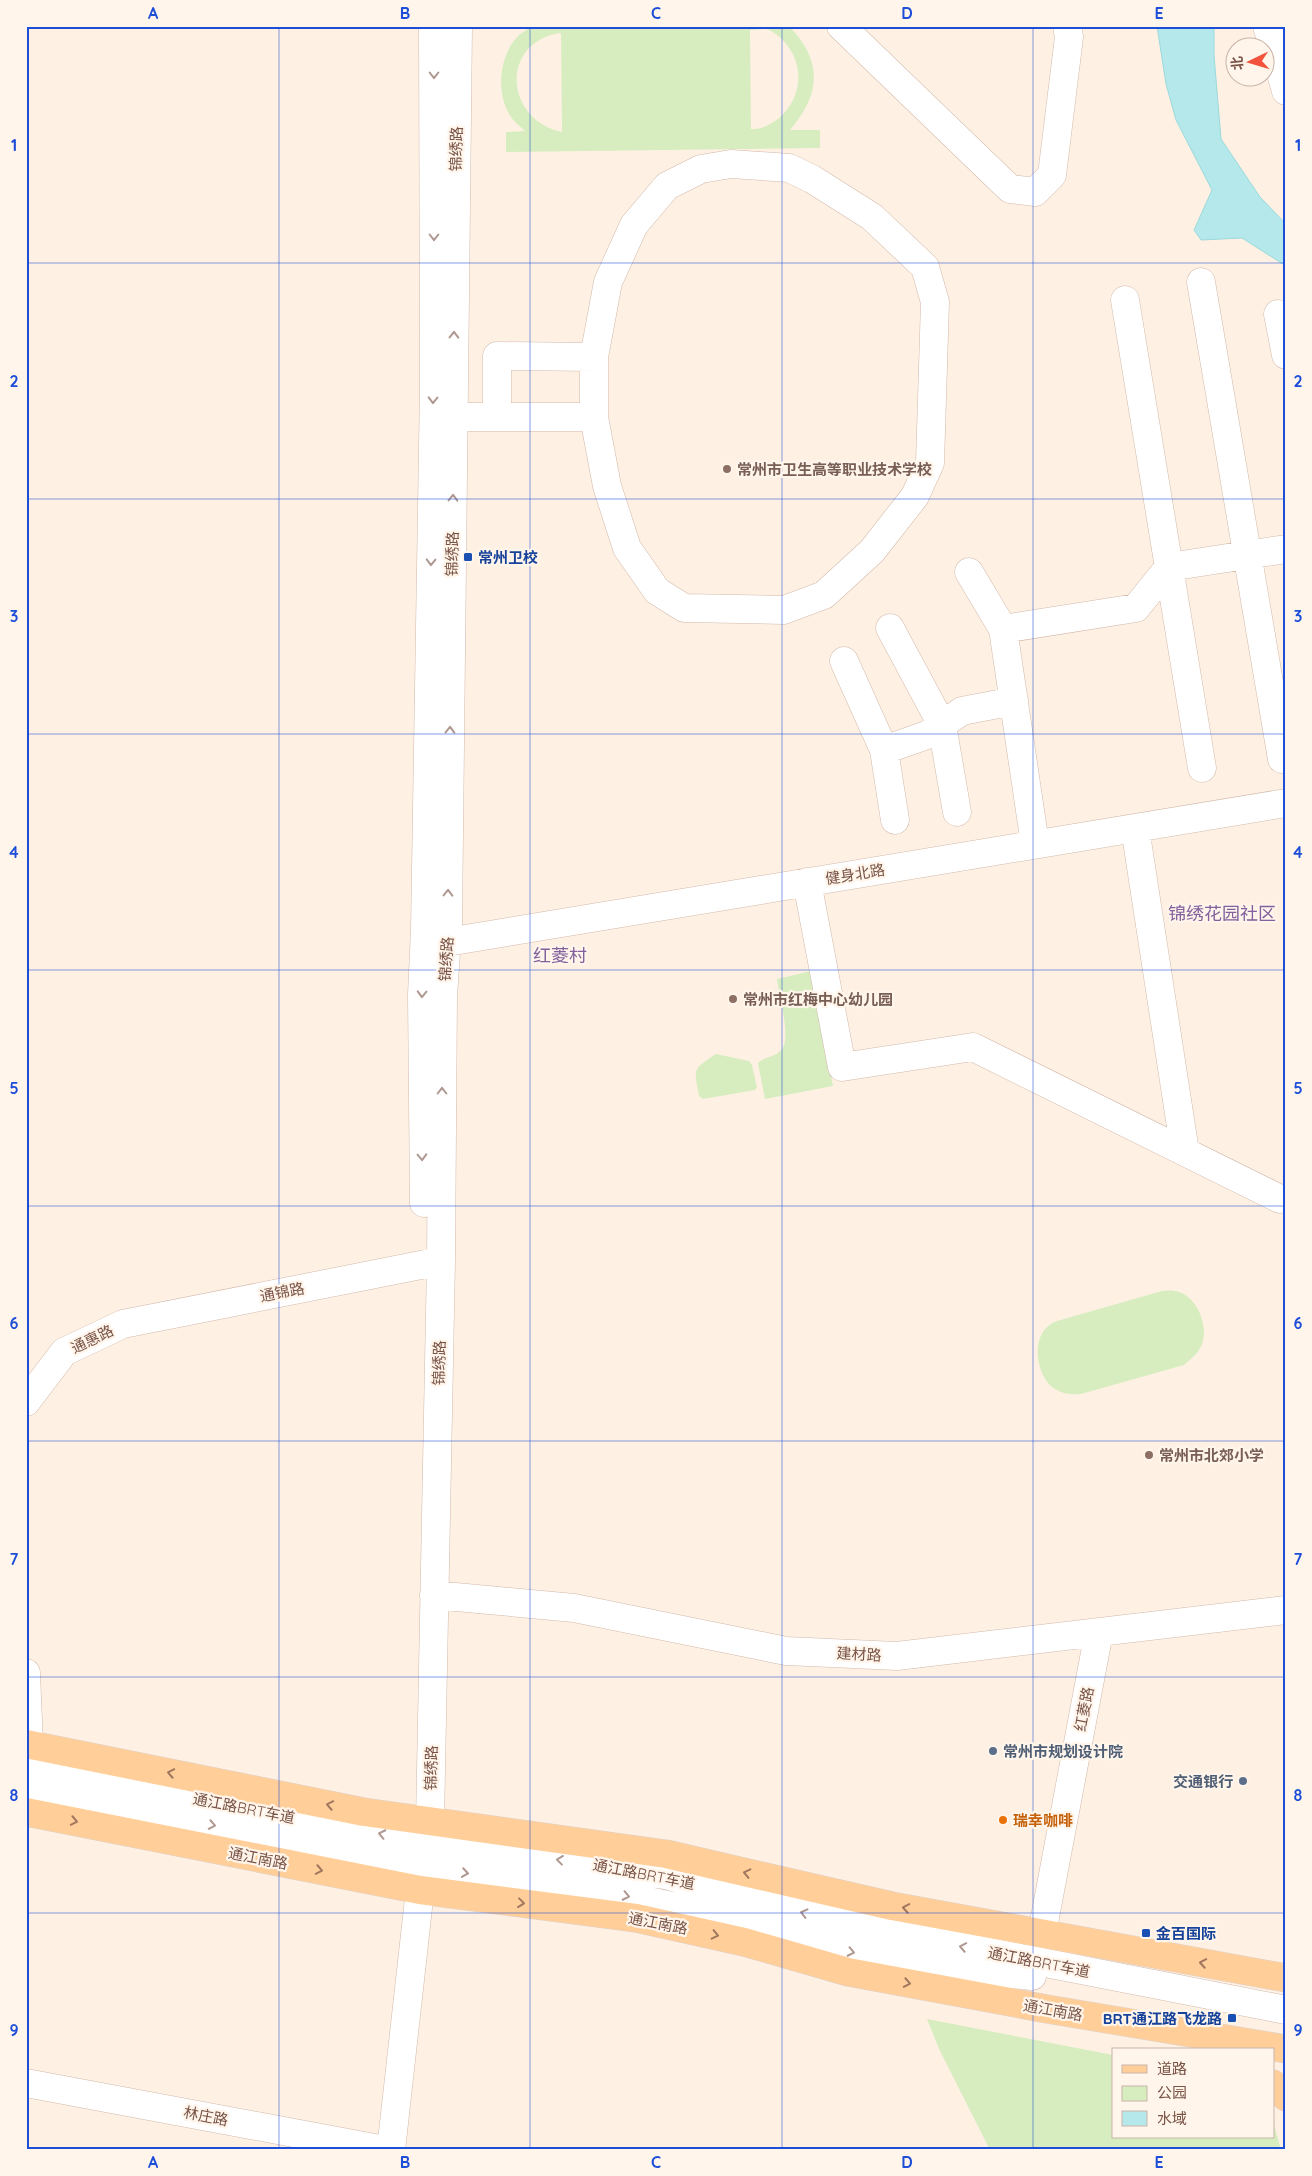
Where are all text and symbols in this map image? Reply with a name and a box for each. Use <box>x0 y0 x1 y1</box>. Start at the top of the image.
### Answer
text: A <box>148 3 159 23</box>
text: B <box>400 3 410 23</box>
text: C <box>651 3 661 23</box>
text: D <box>901 3 913 23</box>
text: E <box>1154 3 1164 23</box>
north arrow <box>1224 38 1274 88</box>
text: 北 <box>1227 55 1247 71</box>
one-way arrow <box>429 72 439 79</box>
street label: 锦绣路 <box>446 126 466 172</box>
text: 1 <box>11 135 17 155</box>
text: 1 <box>1295 135 1301 155</box>
one-way arrow <box>429 234 439 242</box>
one-way arrow <box>449 331 460 339</box>
text: 2 <box>9 371 19 391</box>
text: 2 <box>1293 371 1303 391</box>
one-way arrow <box>428 396 438 404</box>
place label: 常州市卫生高等职业技术学校 <box>737 460 932 479</box>
marker: 常州市卫生高等职业技术学校 <box>721 463 733 475</box>
one-way arrow <box>448 494 458 502</box>
street label: 锦绣路 <box>442 531 462 577</box>
place label: 常州卫校 <box>478 548 538 567</box>
marker: 常州卫校 <box>462 551 474 563</box>
one-way arrow <box>426 559 436 567</box>
text: 3 <box>10 606 18 626</box>
text: 3 <box>1294 606 1302 626</box>
one-way arrow <box>445 726 455 734</box>
text: 4 <box>9 842 19 862</box>
text: 4 <box>1293 842 1303 862</box>
street label: 健身北路 <box>824 860 886 888</box>
one-way arrow <box>443 889 453 896</box>
district label: 锦绣花园社区 <box>1168 902 1276 925</box>
street label: 锦绣路 <box>435 936 457 982</box>
district label: 红菱村 <box>533 944 587 967</box>
place label: 常州市红梅中心幼儿园 <box>743 990 893 1009</box>
one-way arrow <box>417 991 427 999</box>
marker: 常州市红梅中心幼儿园 <box>727 993 739 1005</box>
text: 5 <box>9 1078 19 1098</box>
text: 5 <box>1293 1078 1303 1098</box>
one-way arrow <box>437 1086 447 1094</box>
one-way arrow <box>417 1153 428 1161</box>
street label: 通锦路 <box>258 1278 306 1306</box>
text: 6 <box>10 1313 19 1333</box>
text: 6 <box>1294 1313 1303 1333</box>
street label: 通惠路 <box>68 1321 116 1357</box>
street label: 锦绣路 <box>429 1340 449 1386</box>
place label: 常州市北郊小学 <box>1159 1446 1264 1465</box>
marker: 常州市北郊小学 <box>1143 1449 1155 1461</box>
text: 7 <box>10 1549 19 1569</box>
text: 7 <box>1294 1549 1303 1569</box>
street label: 建材路 <box>836 1643 882 1665</box>
street label: 红菱路 <box>1070 1685 1098 1733</box>
place label: 常州市规划设计院 <box>1003 1742 1123 1761</box>
street label: 锦绣路 <box>421 1745 441 1791</box>
marker: 常州市规划设计院 <box>987 1745 999 1757</box>
one-way arrow <box>166 1769 175 1779</box>
place label: 交通银行 <box>1173 1772 1233 1791</box>
marker: 交通银行 <box>1237 1775 1249 1787</box>
text: 8 <box>10 1785 19 1805</box>
text: 8 <box>1294 1785 1303 1805</box>
street label: 通江路BRT车道 <box>191 1789 297 1827</box>
one-way arrow <box>326 1801 335 1811</box>
place label: 瑞幸咖啡 <box>1013 1811 1073 1830</box>
marker: 瑞幸咖啡 <box>997 1814 1009 1826</box>
one-way arrow <box>70 1815 78 1826</box>
one-way arrow <box>208 1819 217 1829</box>
one-way arrow <box>378 1829 387 1840</box>
street label: 通江南路 <box>227 1843 289 1873</box>
one-way arrow <box>556 1855 564 1866</box>
street label: 通江路BRT车道 <box>591 1855 697 1893</box>
one-way arrow <box>315 1864 324 1874</box>
one-way arrow <box>461 1868 469 1878</box>
one-way arrow <box>743 1868 752 1879</box>
one-way arrow <box>621 1891 630 1901</box>
one-way arrow <box>517 1897 525 1908</box>
one-way arrow <box>901 1903 910 1914</box>
street label: 通江南路 <box>627 1908 689 1938</box>
one-way arrow <box>800 1908 809 1919</box>
place label: 金百国际 <box>1156 1924 1216 1943</box>
marker: 金百国际 <box>1140 1927 1152 1939</box>
one-way arrow <box>711 1929 720 1940</box>
one-way arrow <box>959 1942 968 1952</box>
street label: 通江路BRT车道 <box>986 1943 1092 1981</box>
one-way arrow <box>847 1946 856 1957</box>
one-way arrow <box>1199 1958 1208 1968</box>
one-way arrow <box>902 1977 911 1987</box>
street label: 通江南路 <box>1022 1995 1084 2025</box>
place label: BRT通江路飞龙路 <box>1103 2009 1222 2028</box>
marker: BRT通江路飞龙路 <box>1226 2012 1238 2024</box>
text: 9 <box>9 2020 19 2040</box>
text: 9 <box>1293 2020 1303 2040</box>
legend <box>1112 2048 1274 2138</box>
text: 道路 <box>1157 2059 1187 2078</box>
text: 公园 <box>1157 2083 1187 2102</box>
street label: 林庄路 <box>182 2102 230 2130</box>
text: 水域 <box>1157 2109 1187 2128</box>
text: A <box>148 2152 159 2172</box>
text: B <box>400 2152 410 2172</box>
text: C <box>651 2152 661 2172</box>
text: D <box>901 2152 913 2172</box>
text: E <box>1154 2152 1164 2172</box>

